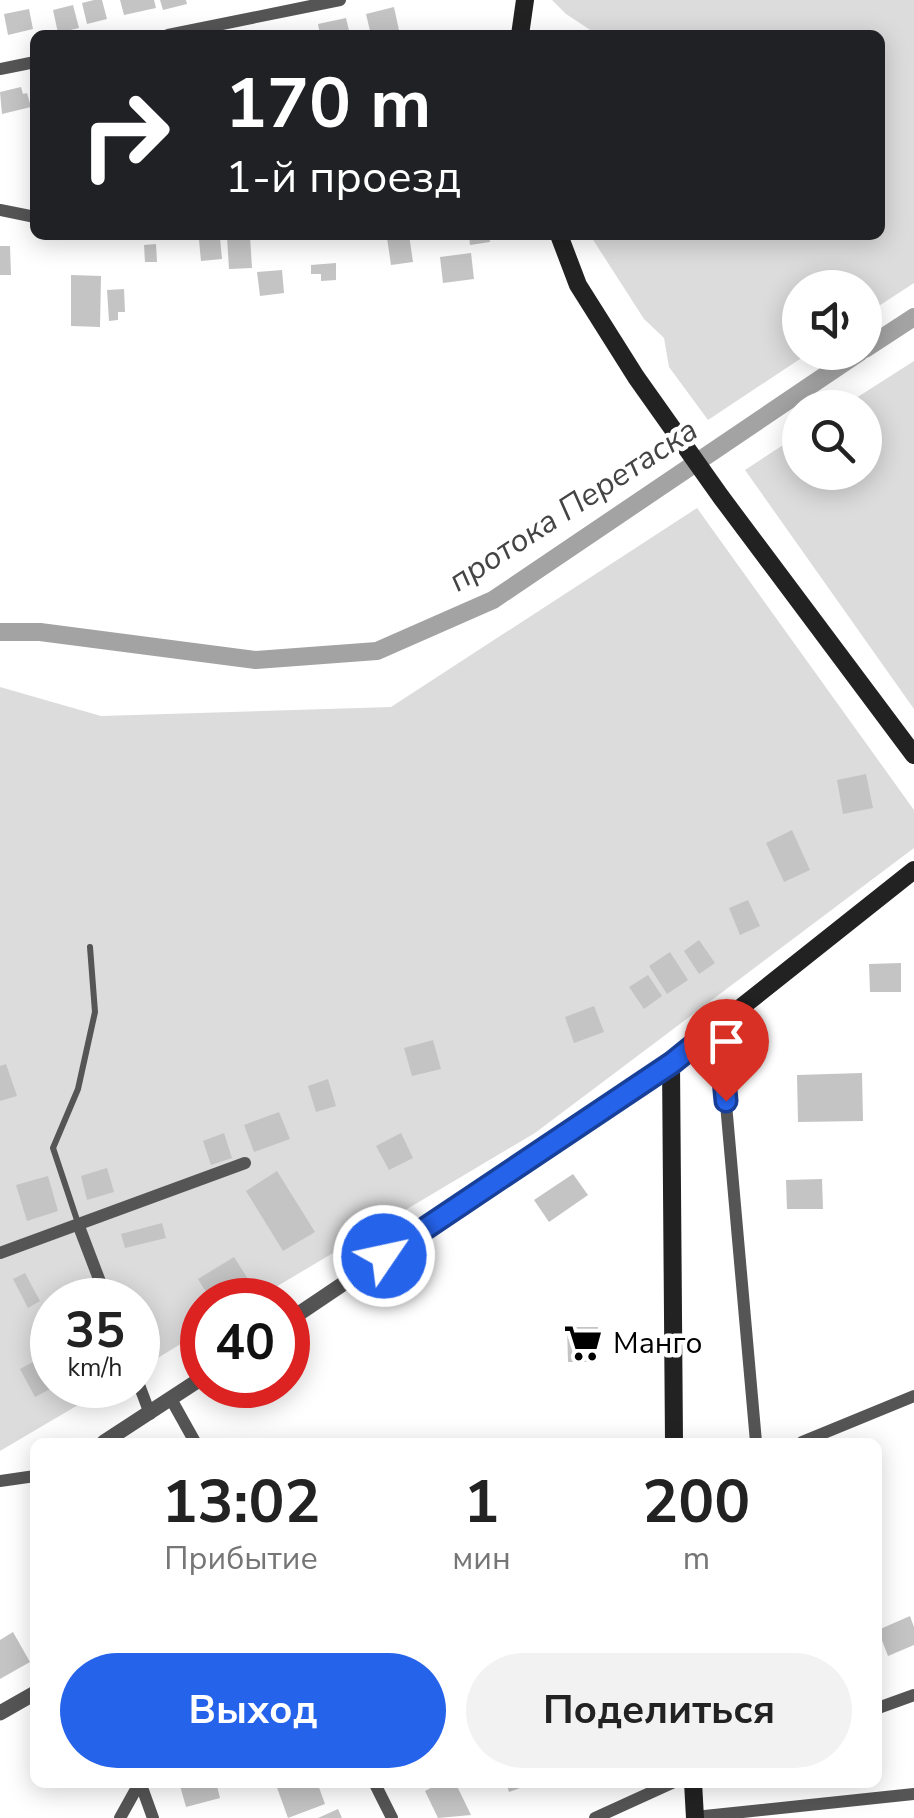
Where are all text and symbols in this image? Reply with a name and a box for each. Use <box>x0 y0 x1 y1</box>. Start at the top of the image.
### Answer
text: 170 m <box>225 56 431 152</box>
icon: right <box>60 70 190 200</box>
text: 1-й проезд <box>225 147 461 208</box>
map controls <box>782 270 882 490</box>
button: sound <box>782 270 882 370</box>
button: search <box>782 390 882 490</box>
water label: протока Перетаска <box>440 408 706 602</box>
pin <box>684 999 769 1102</box>
icon: arrive <box>699 1014 754 1069</box>
position arrow <box>332 1204 436 1308</box>
speed limit sign: 40 <box>180 1278 310 1408</box>
text: 35 <box>65 1296 125 1365</box>
supermarket icon: Манго <box>562 1322 604 1364</box>
place label: Манго <box>613 1323 702 1364</box>
text: km/h <box>67 1351 123 1385</box>
text: 13:02 <box>162 1461 321 1543</box>
text: 1 <box>463 1461 499 1543</box>
text: 200 <box>642 1461 750 1543</box>
text: Прибытие <box>164 1537 318 1580</box>
text: мин <box>452 1537 511 1580</box>
text: m <box>683 1537 710 1580</box>
button: Выход <box>60 1653 446 1768</box>
button: Поделиться <box>466 1653 852 1768</box>

